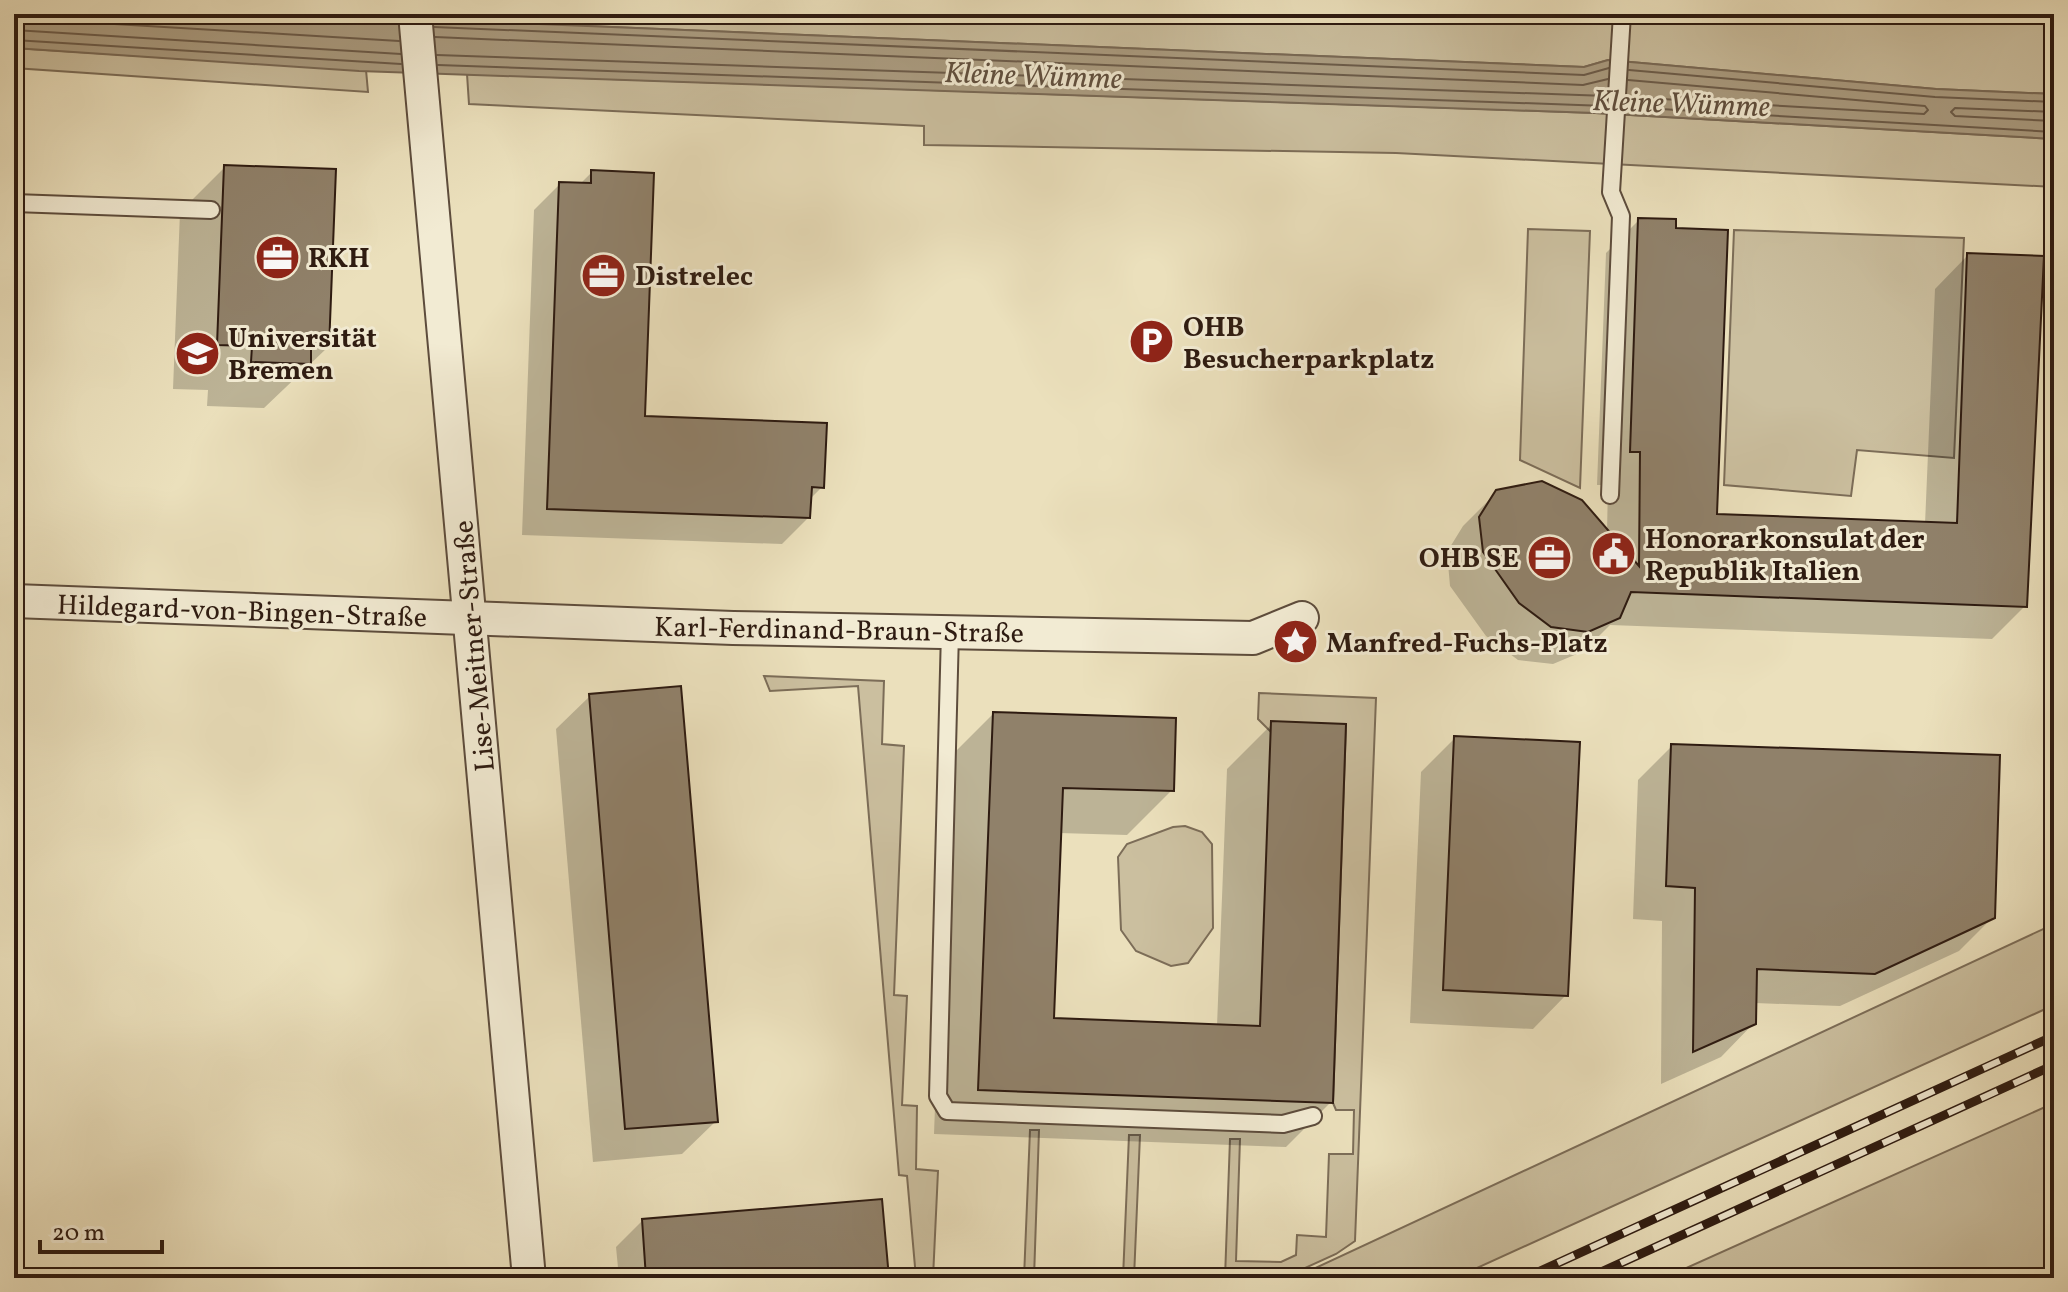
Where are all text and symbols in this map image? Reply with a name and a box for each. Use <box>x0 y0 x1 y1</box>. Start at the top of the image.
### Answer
water label: Kleine Wümme <box>944 53 1122 101</box>
water label: Kleine Wümme <box>1592 81 1770 129</box>
office icon: RKH <box>253 233 301 281</box>
place label: RKH <box>308 240 370 279</box>
office icon: Distrelec <box>580 251 628 299</box>
place label: Distrelec <box>635 258 753 297</box>
place label: OHB Besucherparkplatz <box>1183 309 1434 380</box>
parking icon: OHB Besucherparkplatz <box>1128 318 1176 366</box>
place label: Universität Bremen <box>228 320 377 391</box>
school or university icon: Universität Bremen <box>173 329 221 377</box>
street label: Lise-Meitner-Straße <box>445 519 506 773</box>
place label: Honorarkonsulat der Republik Italien <box>1645 521 1925 592</box>
public building icon: Honorarkonsulat der Republik Italien <box>1590 530 1638 578</box>
office icon: OHB SE <box>1526 533 1574 581</box>
place label: OHB SE <box>1419 540 1519 579</box>
street label: Hildegard-von-Bingen-Straße <box>56 587 428 638</box>
street label: Karl-Ferdinand-Braun-Straße <box>654 609 1024 654</box>
place icon: Manfred-Fuchs-Platz <box>1271 618 1319 666</box>
place label: Manfred-Fuchs-Platz <box>1326 625 1608 664</box>
scale bar <box>40 1204 162 1254</box>
text: 20 m <box>52 1217 105 1251</box>

